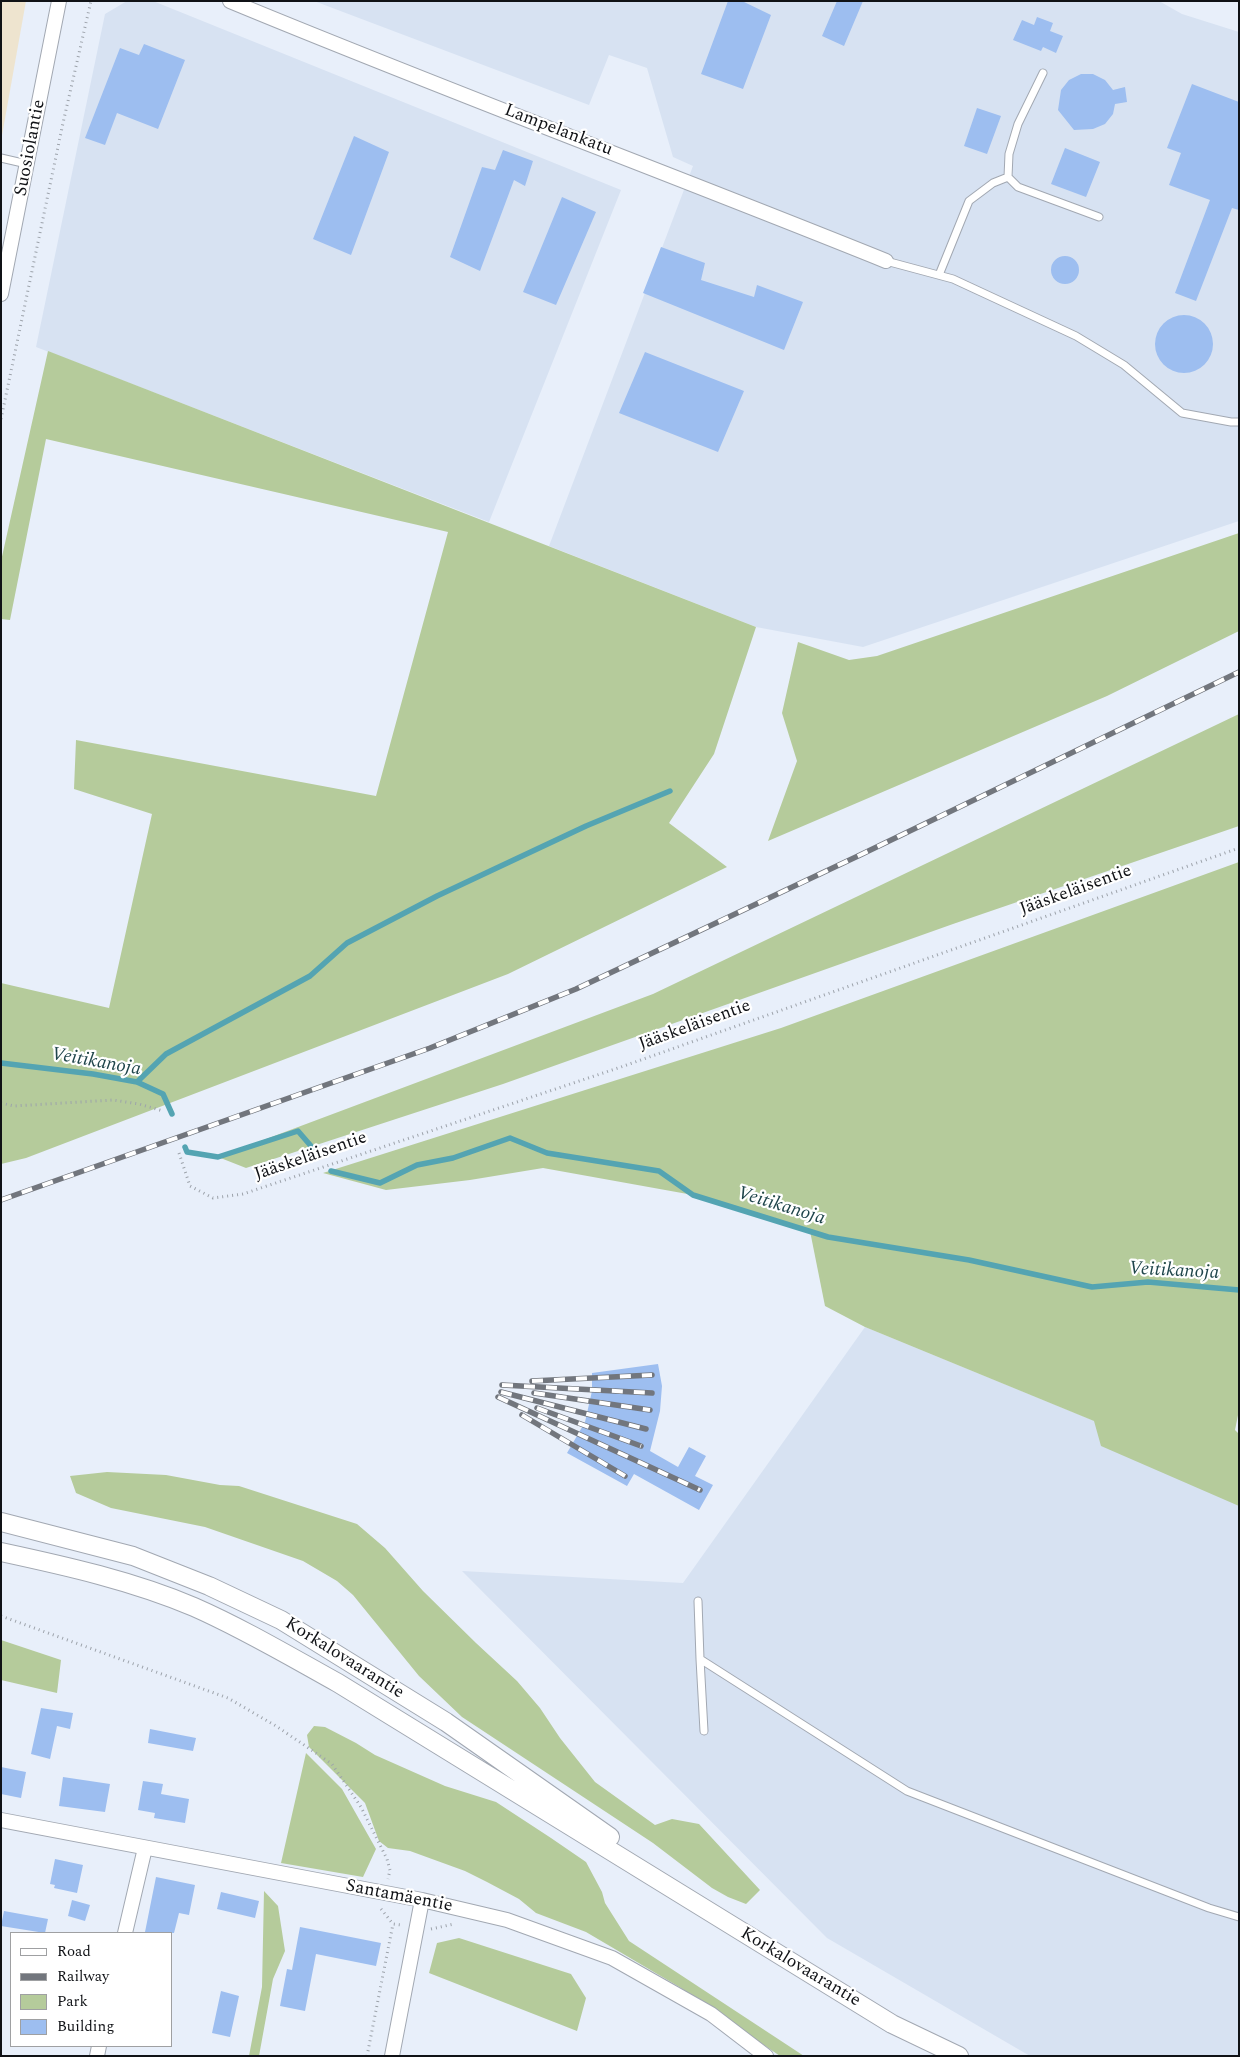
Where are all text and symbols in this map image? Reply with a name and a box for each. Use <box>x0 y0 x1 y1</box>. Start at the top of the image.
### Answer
street label: Suosiolantie <box>11 98 51 198</box>
street label: Lampelankatu <box>501 100 615 162</box>
street label: Jääskeläisentie <box>1017 861 1135 921</box>
street label: Jääskeläisentie <box>636 996 754 1056</box>
water label: Veitikanoja <box>49 1044 143 1082</box>
street label: Jääskeläisentie <box>252 1128 370 1186</box>
water label: Veitikanoja <box>734 1183 828 1231</box>
water label: Veitikanoja <box>1128 1258 1220 1286</box>
street label: Korkalovaarantie <box>280 1614 408 1704</box>
street label: Santamäentie <box>344 1876 454 1918</box>
street label: Korkalovaarantie <box>736 1924 864 2012</box>
legend <box>10 1932 172 2047</box>
text: Road <box>57 1940 91 1963</box>
text: Railway <box>57 1965 109 1988</box>
text: Park <box>57 1990 88 2013</box>
text: Building <box>57 2015 114 2038</box>

